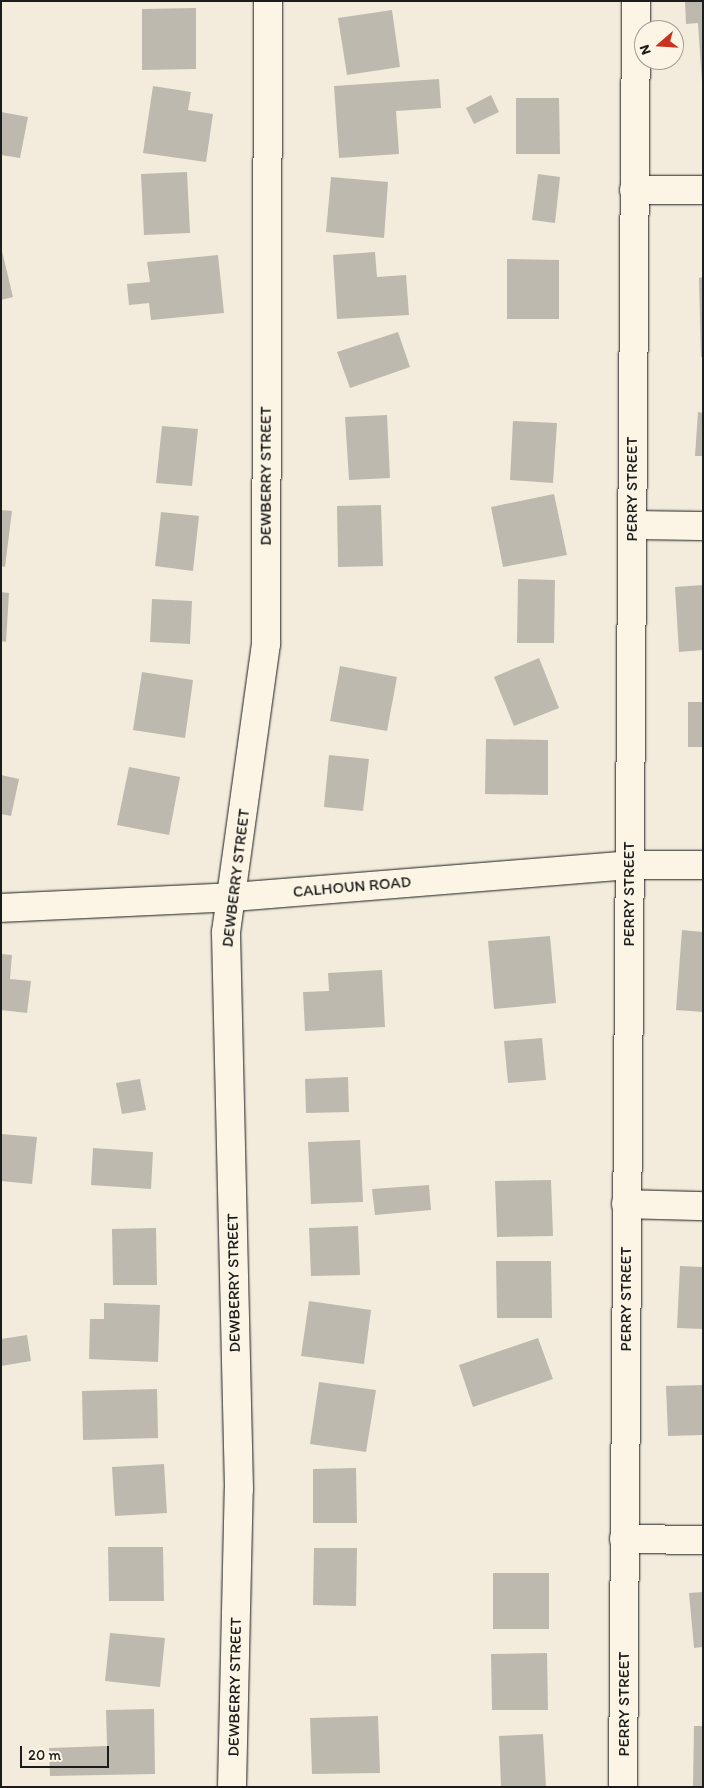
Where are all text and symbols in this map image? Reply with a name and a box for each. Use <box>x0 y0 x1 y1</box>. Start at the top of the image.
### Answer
north arrow <box>634 20 684 70</box>
text: N <box>636 42 655 57</box>
street label: DEWBERRY STREET <box>256 406 276 546</box>
street label: PERRY STREET <box>622 436 642 542</box>
street label: DEWBERRY STREET <box>218 808 254 948</box>
street label: PERRY STREET <box>619 841 639 947</box>
street label: CALHOUN ROAD <box>292 872 412 902</box>
street label: DEWBERRY STREET <box>223 1213 245 1353</box>
street label: PERRY STREET <box>616 1246 636 1352</box>
street label: DEWBERRY STREET <box>224 1617 246 1757</box>
street label: PERRY STREET <box>614 1651 634 1757</box>
scale bar <box>22 1736 111 1768</box>
text: 20 m <box>28 1746 61 1764</box>

